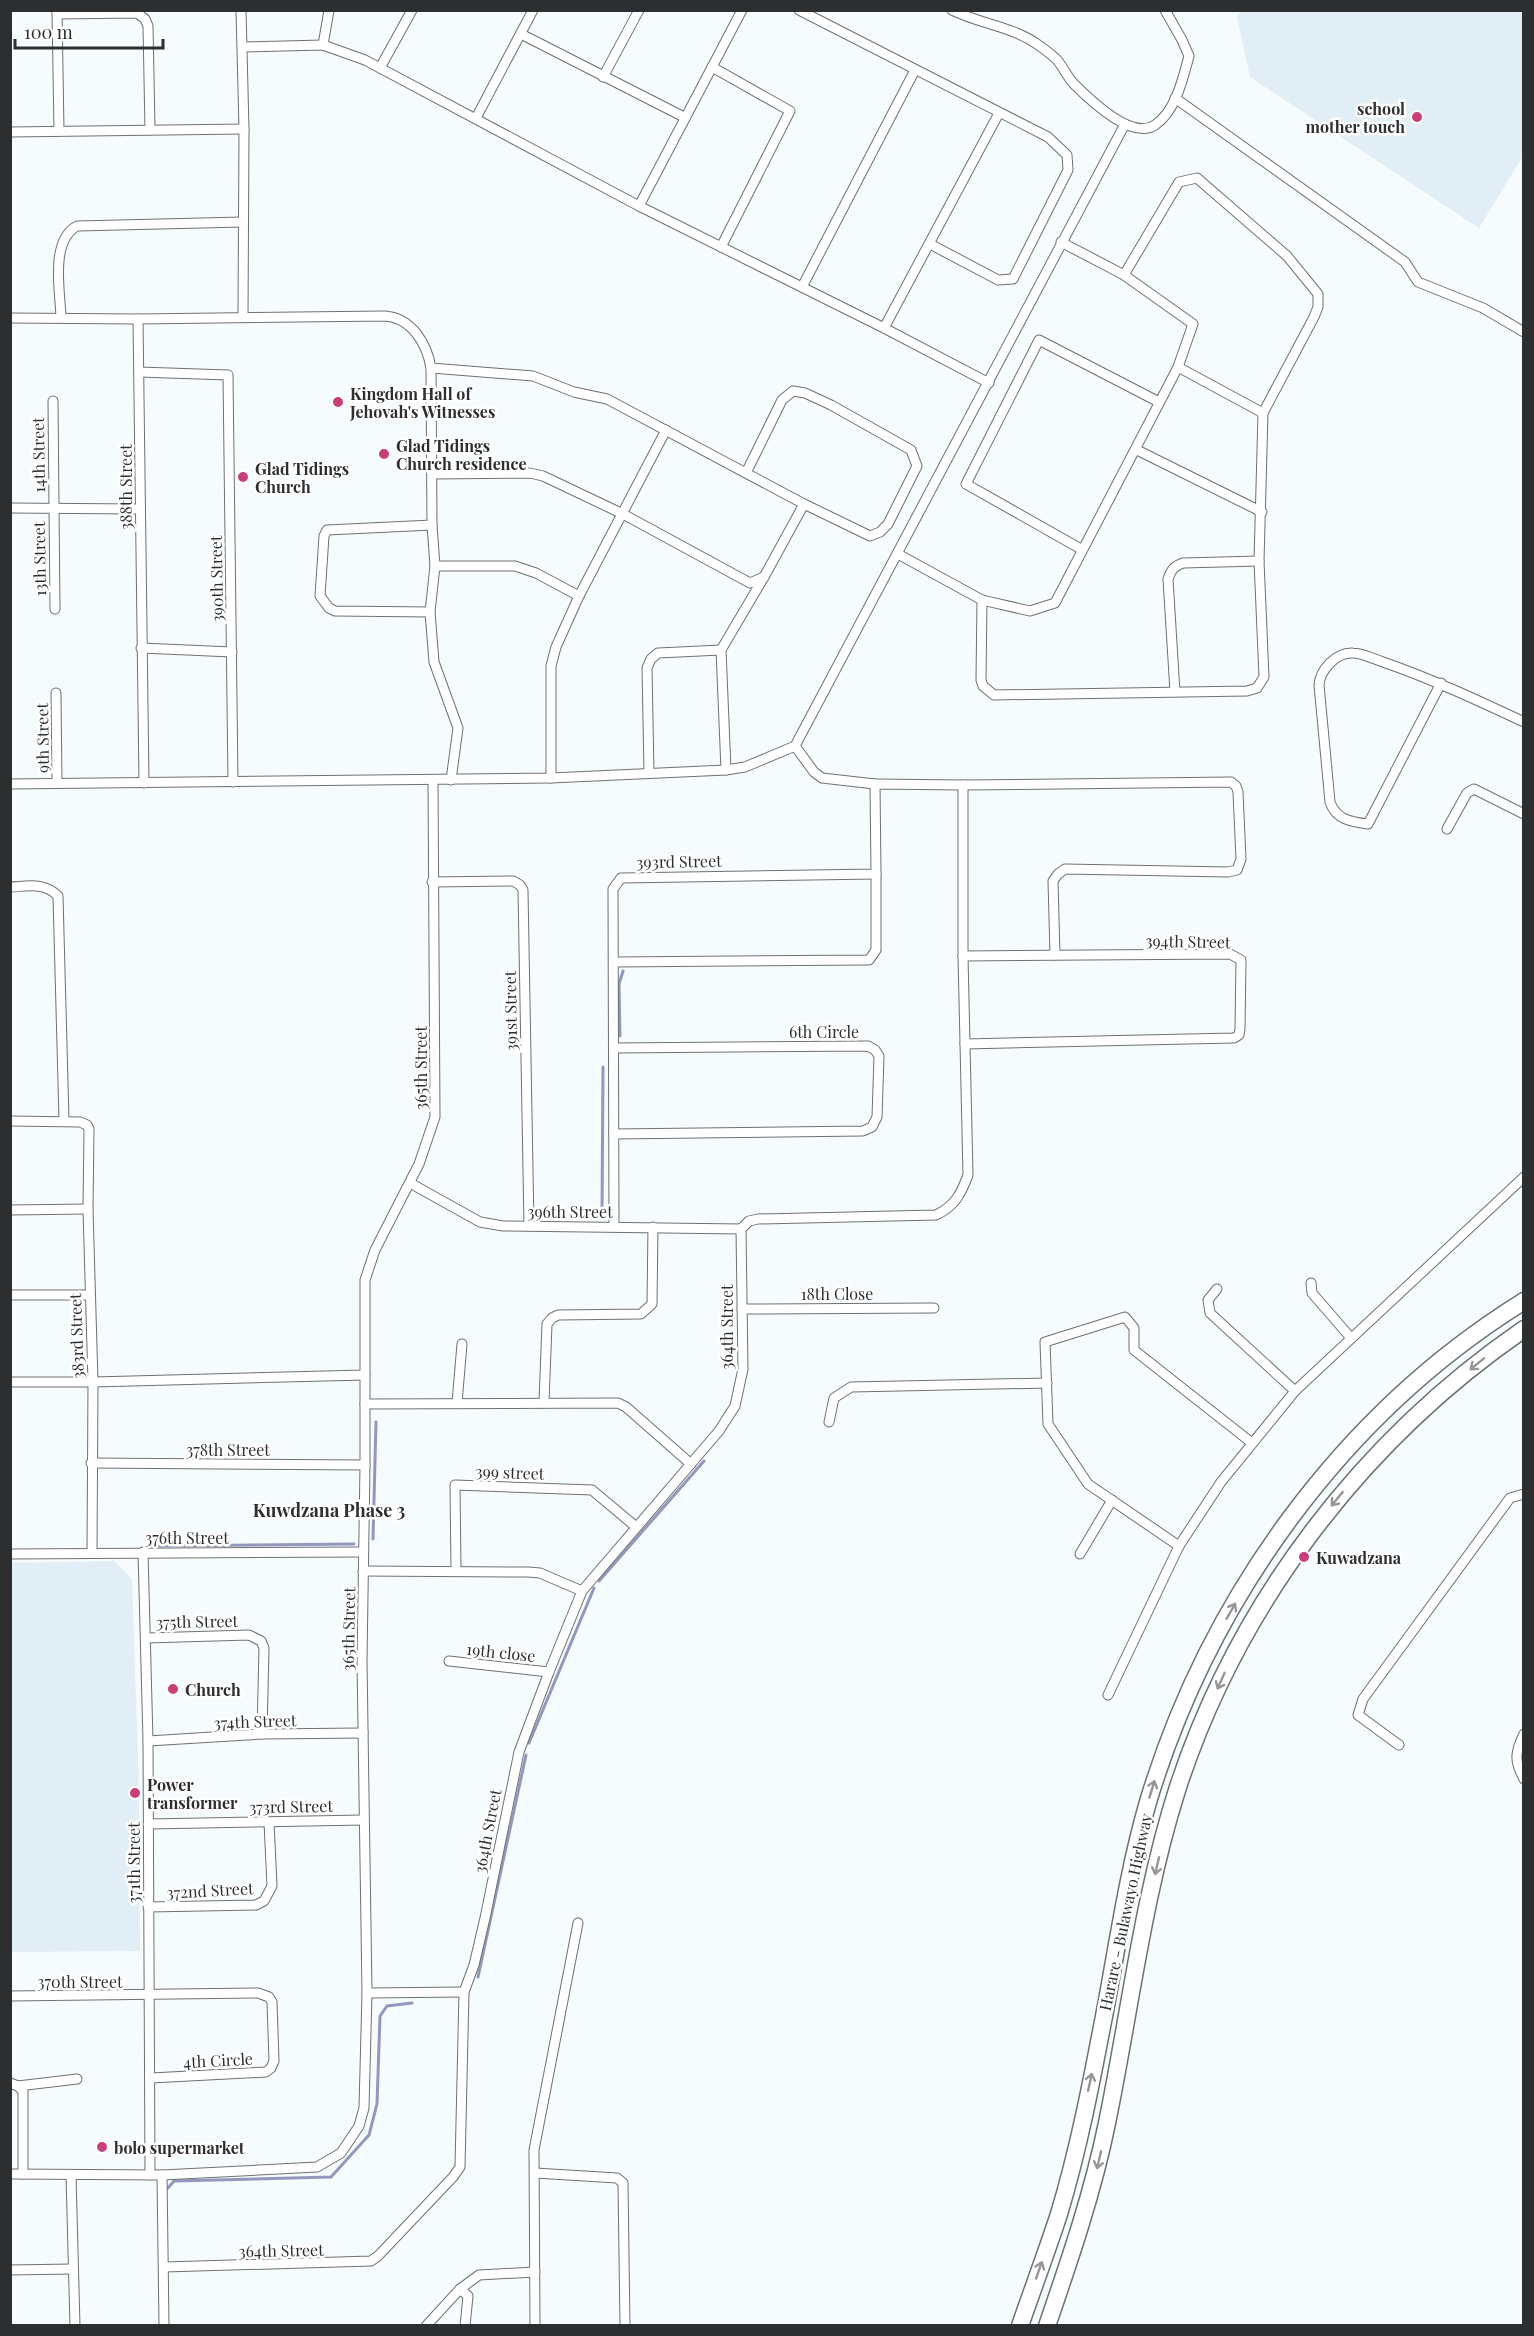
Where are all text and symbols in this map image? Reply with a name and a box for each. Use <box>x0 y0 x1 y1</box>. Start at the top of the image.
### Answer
scale bar <box>15 12 164 50</box>
text: 100 m <box>24 20 73 44</box>
place label: school mother touch <box>1306 98 1405 137</box>
marker: school mother touch <box>1410 110 1424 124</box>
place label: Kingdom Hall of Jehovah's Witnesses <box>349 383 495 422</box>
marker: Kingdom Hall of Jehovah's Witnesses <box>331 395 345 409</box>
street label: 14th Street <box>27 417 49 493</box>
place label: Glad Tidings Church residence <box>396 435 526 474</box>
street label: 388th Street <box>115 444 136 530</box>
marker: Glad Tidings Church residence <box>377 447 391 461</box>
place label: Glad Tidings Church <box>255 458 349 497</box>
marker: Glad Tidings Church <box>236 470 250 484</box>
street label: 13th Street <box>28 521 50 597</box>
street label: 390th Street <box>205 535 227 623</box>
street label: 9th Street <box>31 702 53 773</box>
street label: 393rd Street <box>636 850 722 872</box>
street label: 394th Street <box>1145 930 1231 952</box>
street label: 391st Street <box>499 970 521 1052</box>
street label: 6th Circle <box>789 1021 859 1042</box>
street label: 365th Street <box>410 1026 431 1110</box>
street label: 396th Street <box>527 1201 613 1222</box>
street label: 18th Close <box>801 1283 873 1304</box>
street label: 364th Street <box>716 1284 737 1370</box>
street label: 383rd Street <box>64 1293 88 1379</box>
one-way arrow <box>1470 1357 1485 1371</box>
street label: 378th Street <box>186 1439 270 1460</box>
street label: 399 street <box>475 1460 545 1484</box>
one-way arrow <box>1331 1491 1344 1507</box>
district label: Kuwdzana Phase 3 <box>253 1498 405 1522</box>
street label: 376th Street <box>145 1527 229 1548</box>
place label: Kuwadzana <box>1316 1547 1402 1568</box>
marker: Kuwadzana <box>1297 1550 1311 1564</box>
street label: 365th Street <box>337 1586 359 1671</box>
one-way arrow <box>1225 1603 1237 1620</box>
street label: 375th Street <box>156 1610 239 1632</box>
street label: 19th close <box>465 1638 537 1666</box>
one-way arrow <box>1215 1672 1227 1690</box>
place label: Church <box>185 1679 241 1700</box>
marker: Church <box>166 1682 180 1696</box>
street label: 374th Street <box>213 1709 297 1733</box>
place label: Power transformer <box>146 1774 238 1813</box>
one-way arrow <box>1147 1780 1158 1799</box>
marker: Power transformer <box>128 1786 142 1800</box>
street label: 364th Street <box>469 1787 506 1875</box>
street label: 373rd Street <box>249 1795 333 1817</box>
street label: Harare - Bulawayo Highway <box>1094 1811 1156 2013</box>
street label: 371th Street <box>123 1822 144 1904</box>
one-way arrow <box>1150 1856 1162 1875</box>
street label: 372nd Street <box>166 1877 254 1903</box>
street label: 370th Street <box>37 1971 123 1992</box>
street label: 4th Circle <box>183 2048 253 2072</box>
one-way arrow <box>1085 2073 1096 2093</box>
place label: bolo supermarket <box>114 2137 245 2158</box>
marker: bolo supermarket <box>95 2140 109 2154</box>
one-way arrow <box>1092 2150 1104 2169</box>
street label: 364th Street <box>238 2239 324 2261</box>
one-way arrow <box>1034 2261 1045 2280</box>

